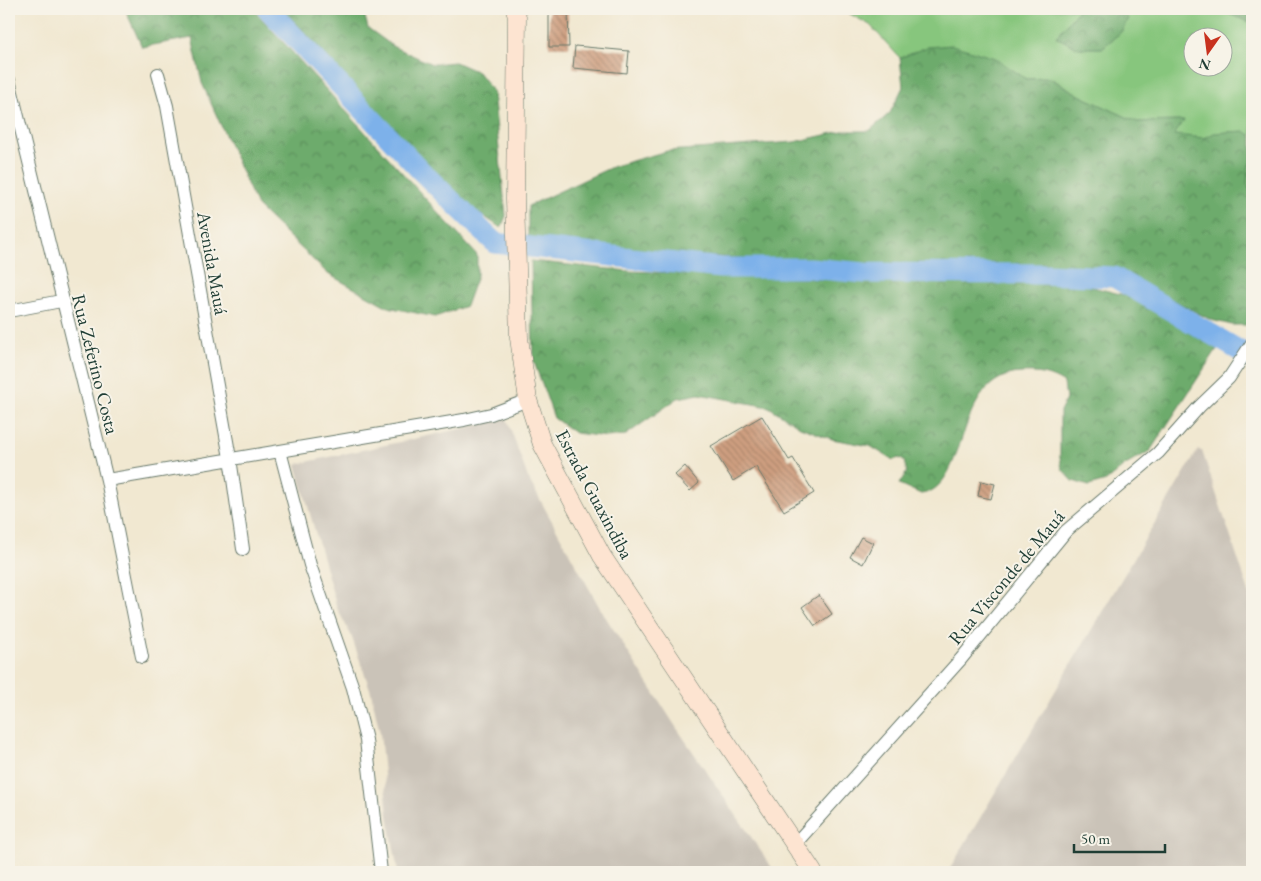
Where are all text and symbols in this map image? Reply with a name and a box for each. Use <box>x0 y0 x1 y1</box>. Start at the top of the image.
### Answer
north arrow <box>1184 28 1234 78</box>
text: N <box>1197 54 1213 75</box>
street label: Avenida Mauá <box>191 208 234 317</box>
street label: Rua Zeferino Costa <box>66 291 125 437</box>
street label: Estrada Guaxindiba <box>550 425 639 564</box>
street label: Rua Visconde de Mauá <box>943 504 1070 650</box>
scale bar <box>1074 821 1165 853</box>
text: 50 m <box>1081 829 1110 848</box>

